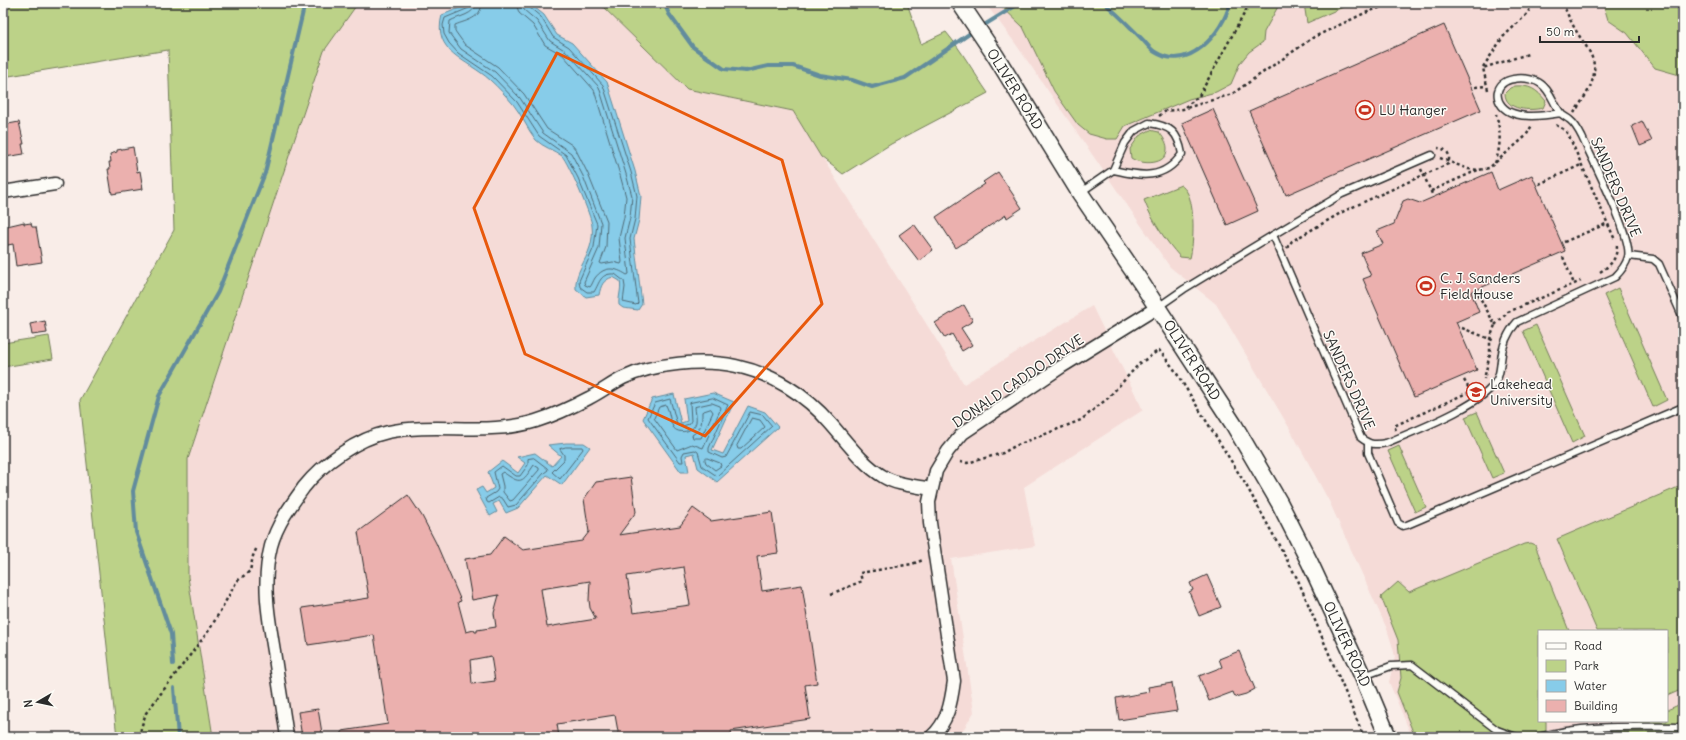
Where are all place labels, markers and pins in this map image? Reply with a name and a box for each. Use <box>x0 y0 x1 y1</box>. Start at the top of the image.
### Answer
sports icon: LU Hanger <box>1354 99 1376 121</box>
place label: LU Hanger <box>1379 101 1447 119</box>
place label: C. J. Sanders Field House <box>1440 269 1520 303</box>
sports icon: C. J. Sanders Field House <box>1415 275 1437 297</box>
place label: Lakehead University <box>1490 375 1553 409</box>
school or university icon: Lakehead University <box>1465 381 1487 403</box>

